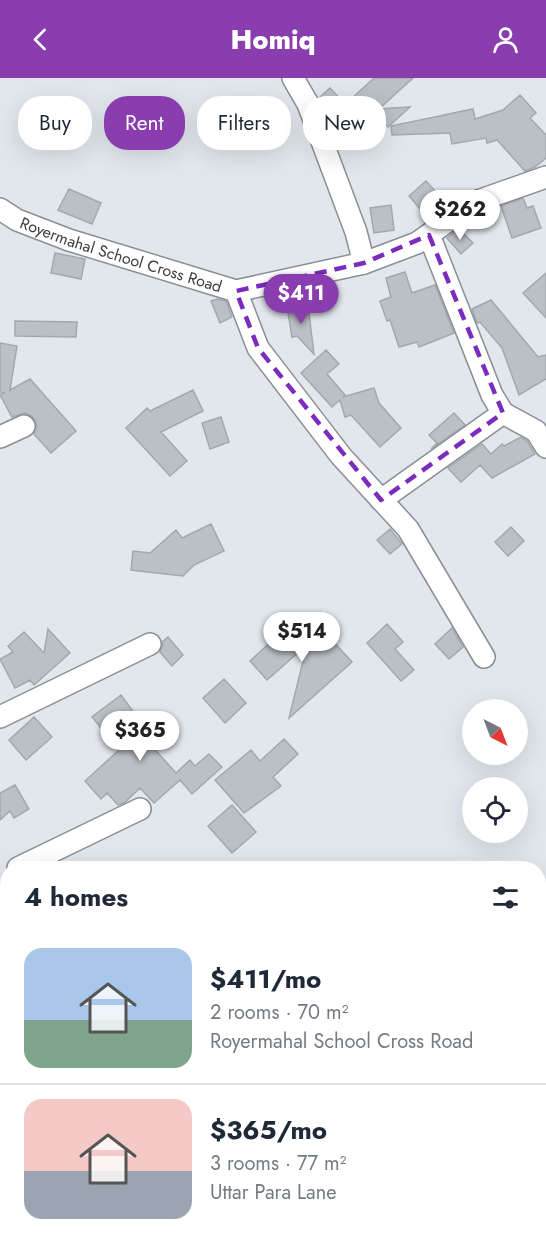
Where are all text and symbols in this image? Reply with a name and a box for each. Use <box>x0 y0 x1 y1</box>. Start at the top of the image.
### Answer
text: Homiq <box>230 20 316 59</box>
icon: back <box>24 23 57 56</box>
icon: person <box>489 23 522 56</box>
chip: Buy <box>18 96 92 150</box>
chip: Rent <box>104 96 185 150</box>
chip: Filters <box>197 96 291 150</box>
chip: New <box>303 96 386 150</box>
pin: $262 <box>424 190 496 241</box>
text: $262 <box>434 195 486 224</box>
street label: Royermahal School Cross Road <box>17 211 225 298</box>
pin: $411 <box>265 274 337 325</box>
text: $411 <box>278 279 324 308</box>
pin: $514 <box>266 612 338 663</box>
text: $514 <box>277 617 327 646</box>
north arrow <box>462 699 528 765</box>
map controls <box>462 699 528 843</box>
pin: $365 <box>104 711 176 762</box>
text: $365 <box>114 716 166 745</box>
button: locate <box>462 777 528 843</box>
text: 4 homes <box>24 878 128 916</box>
icon: filters <box>489 881 522 914</box>
text: $411/mo <box>210 960 321 998</box>
icon: home <box>72 972 144 1044</box>
text: 2 rooms · 70 m² <box>210 998 348 1027</box>
text: Royermahal School Cross Road <box>210 1027 473 1056</box>
text: $365/mo <box>210 1111 327 1149</box>
icon: home <box>72 1123 144 1195</box>
text: 3 rooms · 77 m² <box>210 1149 347 1178</box>
text: Uttar Para Lane <box>210 1178 336 1207</box>

